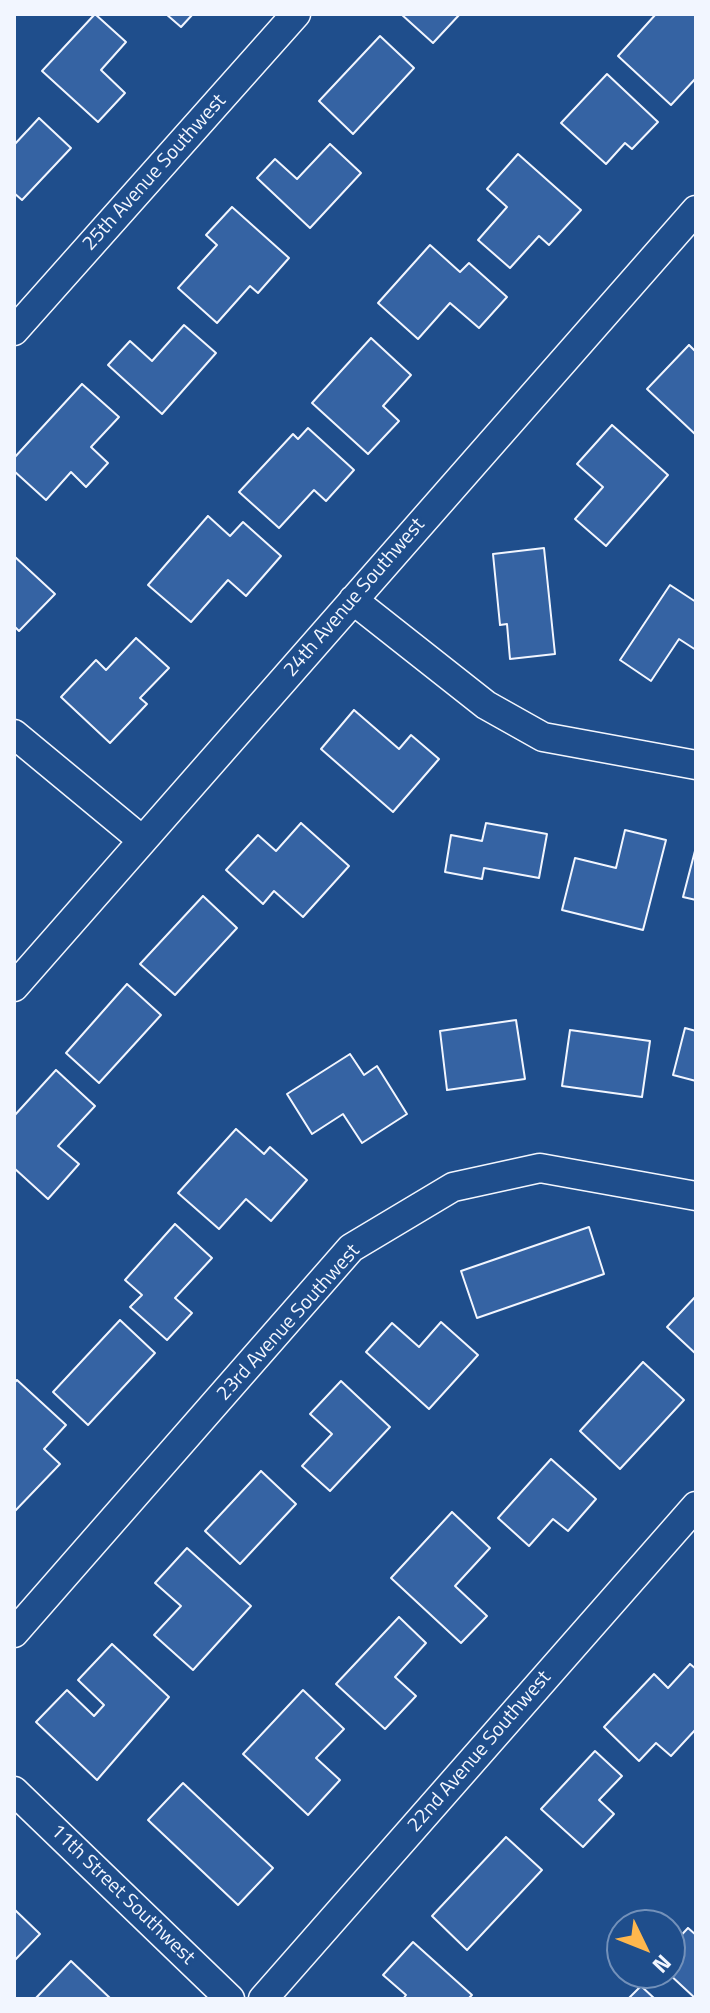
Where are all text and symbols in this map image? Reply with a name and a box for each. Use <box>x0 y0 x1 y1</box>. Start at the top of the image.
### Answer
street label: 25th Avenue Southwest <box>78 90 232 256</box>
street label: 24th Avenue Southwest <box>279 514 431 682</box>
street label: 23rd Avenue Southwest <box>212 1240 366 1406</box>
street label: 22nd Avenue Southwest <box>403 1666 557 1838</box>
street label: 11th Street Southwest <box>45 1820 199 1970</box>
north arrow <box>606 1909 686 1989</box>
text: N <box>644 1947 680 1981</box>

